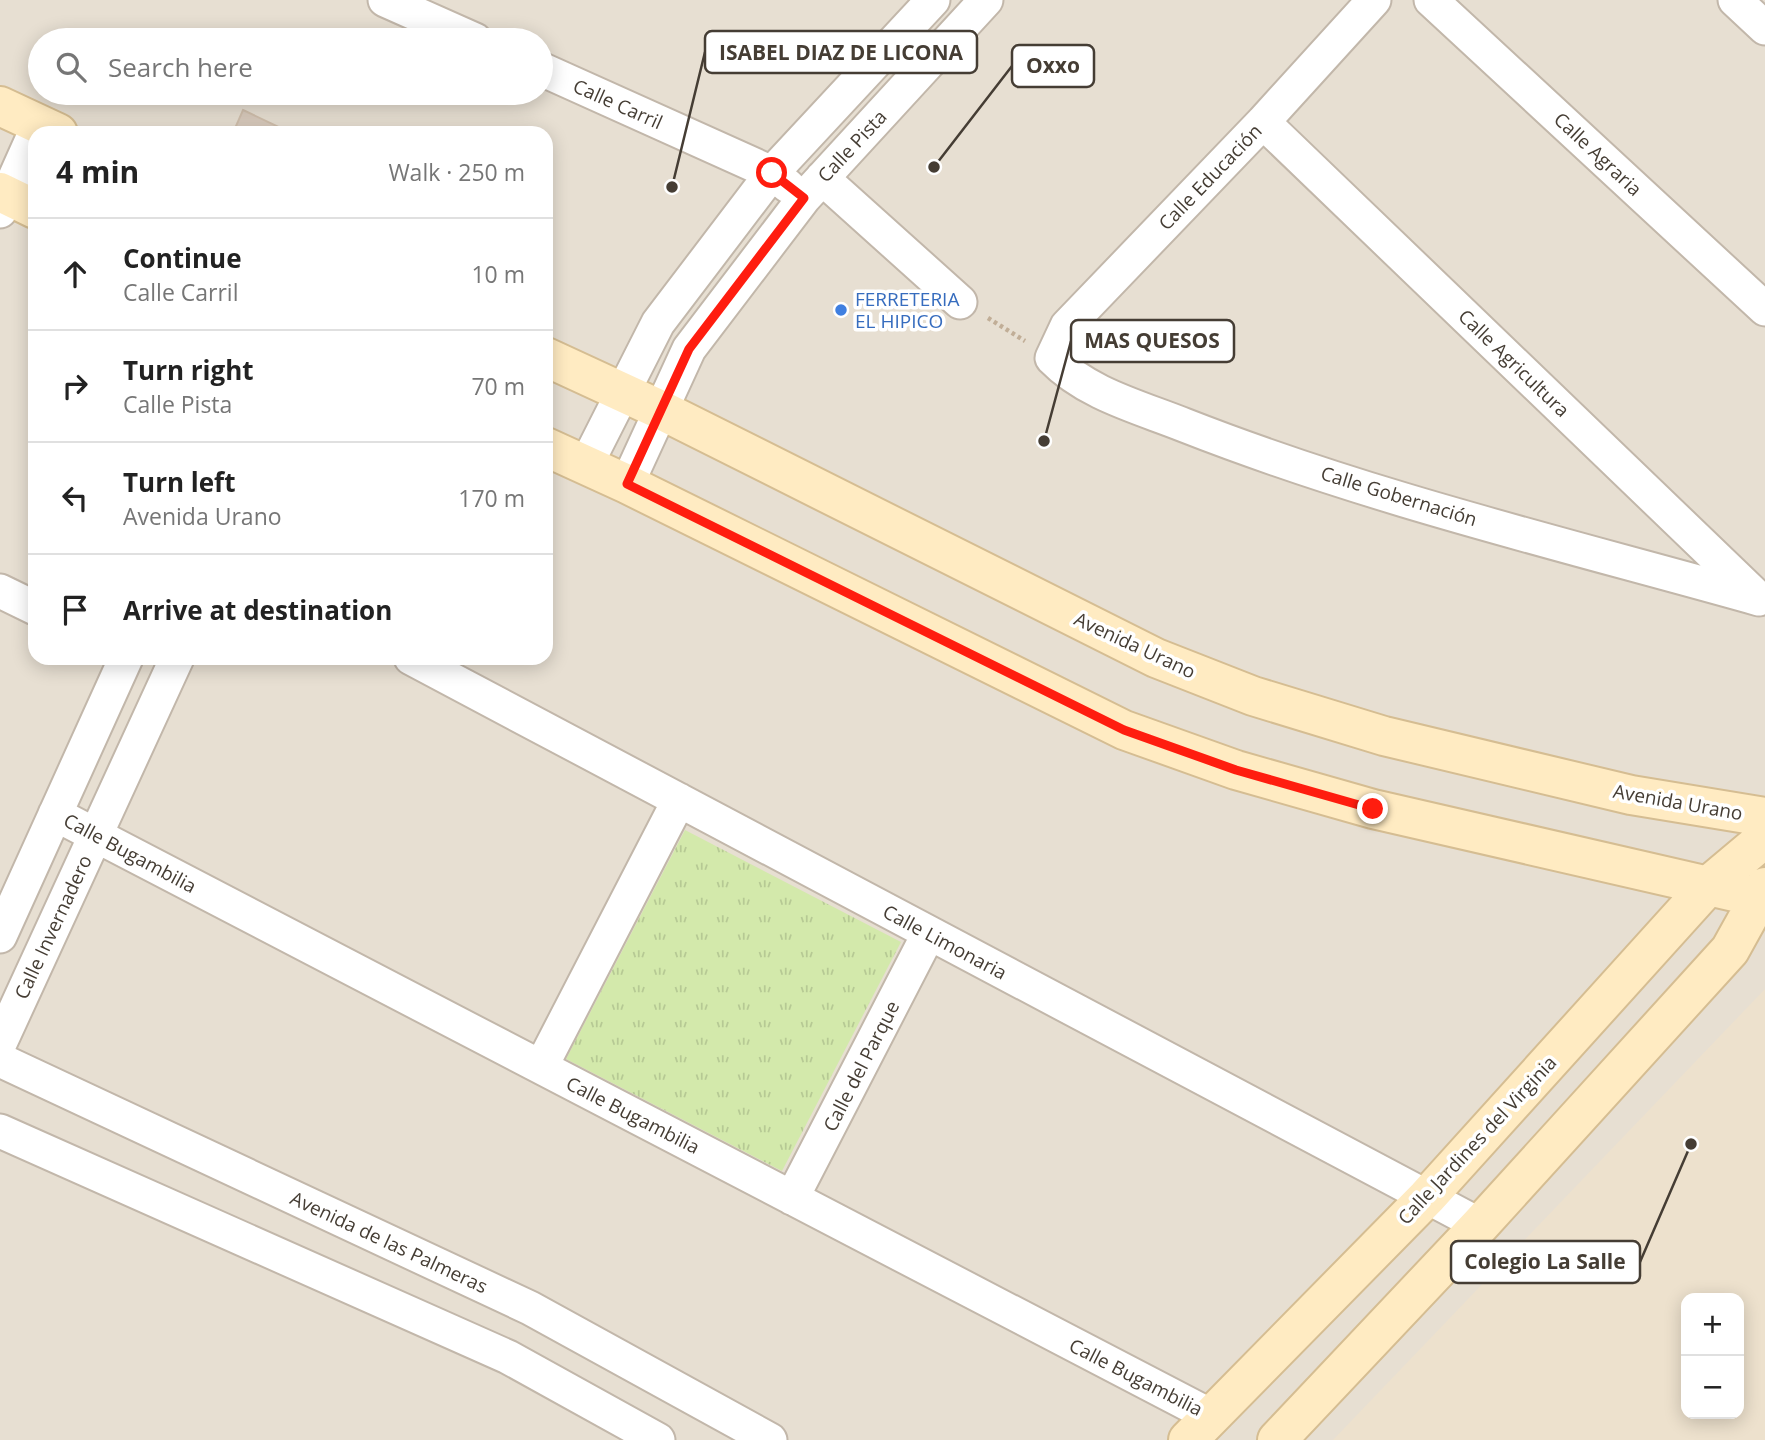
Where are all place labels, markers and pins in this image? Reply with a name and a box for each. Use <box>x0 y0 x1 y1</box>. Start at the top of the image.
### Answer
callout: ISABEL DIAZ DE LICONA <box>705 31 977 73</box>
callout: Oxxo <box>1012 45 1094 87</box>
place label: FERRETERIA EL HIPICO <box>855 286 959 334</box>
marker: FERRETERIA EL HIPICO <box>833 302 849 318</box>
callout: MAS QUESOS <box>1071 320 1234 362</box>
callout: Colegio La Salle <box>1451 1241 1640 1283</box>

